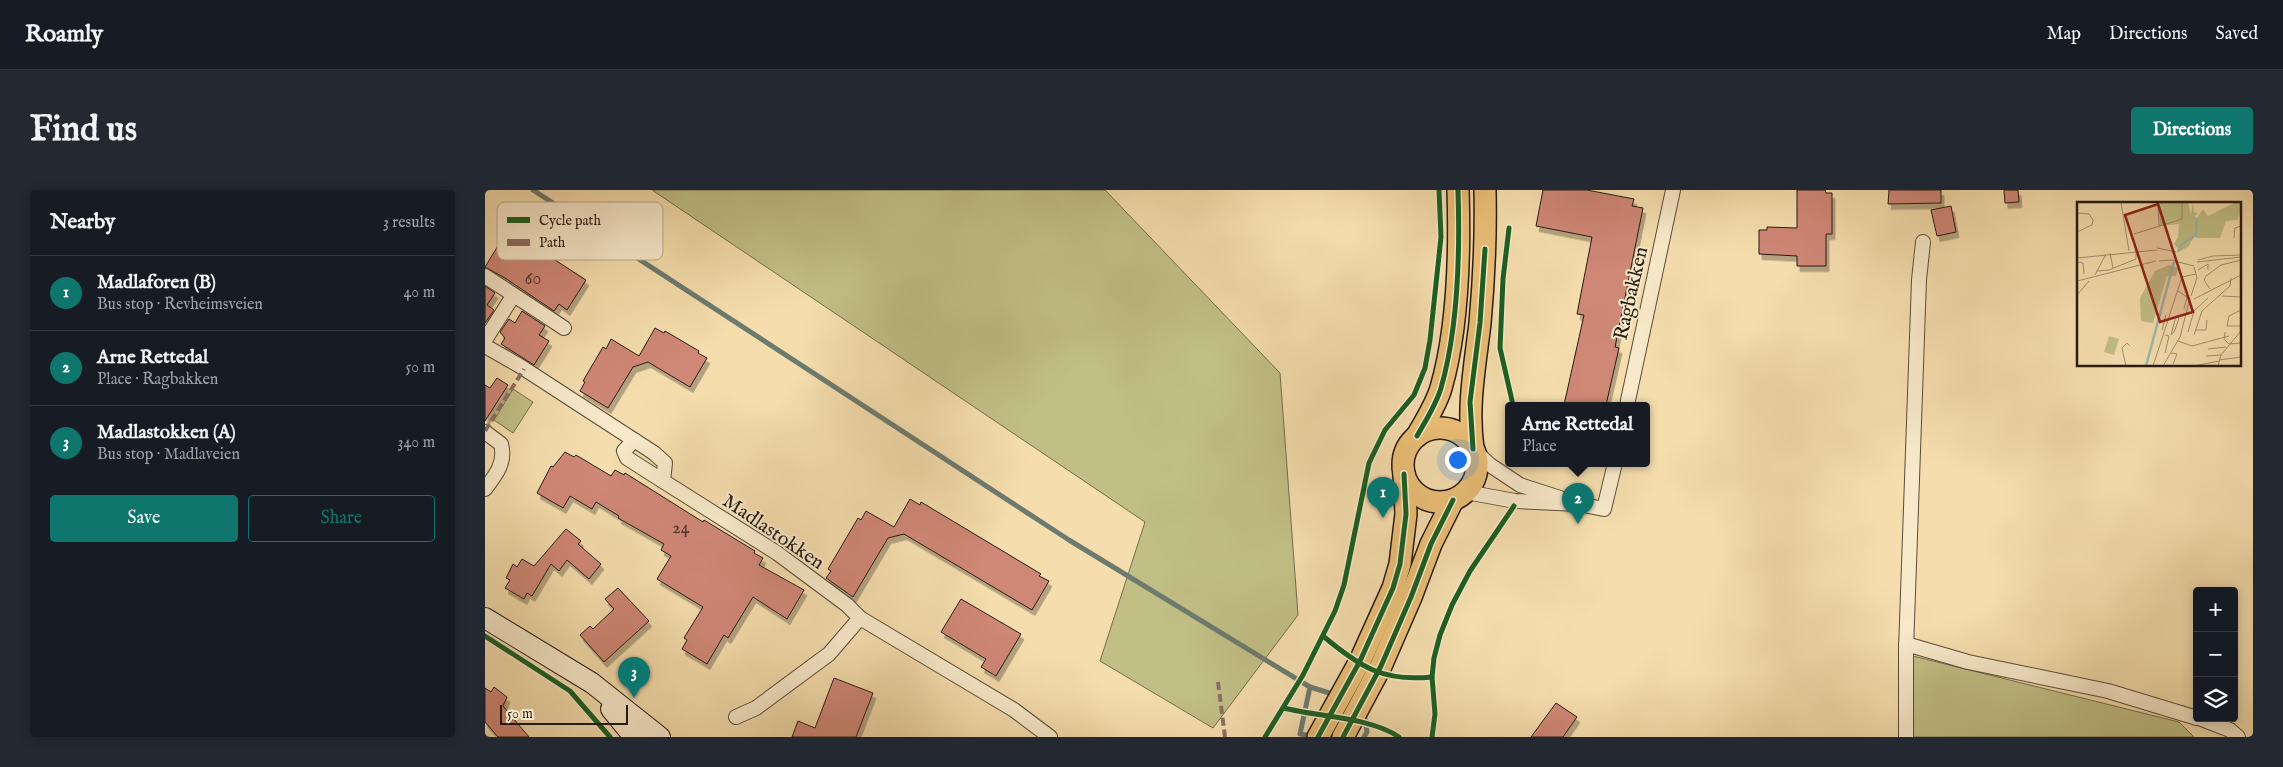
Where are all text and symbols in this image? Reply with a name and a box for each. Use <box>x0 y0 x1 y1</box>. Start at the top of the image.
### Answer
text: Roamly <box>25 19 103 50</box>
text: Map <box>2047 23 2081 46</box>
text: Directions <box>2109 23 2187 46</box>
text: Saved <box>2215 23 2258 46</box>
button: Directions <box>2131 107 2253 154</box>
text: Find us <box>30 108 137 153</box>
legend <box>497 202 663 260</box>
inset map <box>2077 202 2241 366</box>
text: Nearby <box>50 209 115 236</box>
text: Cycle path <box>539 212 601 230</box>
text: 3 results <box>383 213 435 233</box>
text: Path <box>539 234 566 252</box>
street label: Ragbakken <box>1609 244 1654 342</box>
house number: 60 <box>525 268 541 291</box>
text: Madlaforen (B) <box>97 271 216 295</box>
text: 1 <box>63 283 69 303</box>
text: 40 m <box>403 283 435 303</box>
text: Bus stop · Revheimsveien <box>97 295 263 315</box>
text: Arne Rettedal <box>97 346 208 370</box>
text: 2 <box>62 358 70 378</box>
text: 50 m <box>406 358 435 378</box>
text: Place · Ragbakken <box>97 370 218 390</box>
popup <box>1505 402 1650 467</box>
text: Arne Rettedal <box>1522 413 1633 437</box>
text: Madlastokken (A) <box>97 421 236 445</box>
text: 3 <box>63 433 69 453</box>
text: 340 m <box>397 433 435 453</box>
text: Place <box>1522 437 1557 457</box>
text: Bus stop · Madlaveien <box>97 445 240 465</box>
your location <box>1445 447 1471 473</box>
pin: 1 <box>1367 477 1399 518</box>
pin: 2 <box>1562 483 1594 524</box>
street label: Madlastokken <box>717 489 829 576</box>
button: Save <box>50 495 238 542</box>
button: Share <box>248 495 435 542</box>
house number: 24 <box>672 517 690 540</box>
map controls <box>2193 587 2238 722</box>
button: + <box>2193 587 2238 632</box>
button: − <box>2193 632 2238 677</box>
pin: 3 <box>618 657 650 698</box>
button: layers <box>2193 677 2238 722</box>
scale bar <box>500 702 627 725</box>
text: 50 m <box>507 705 533 723</box>

